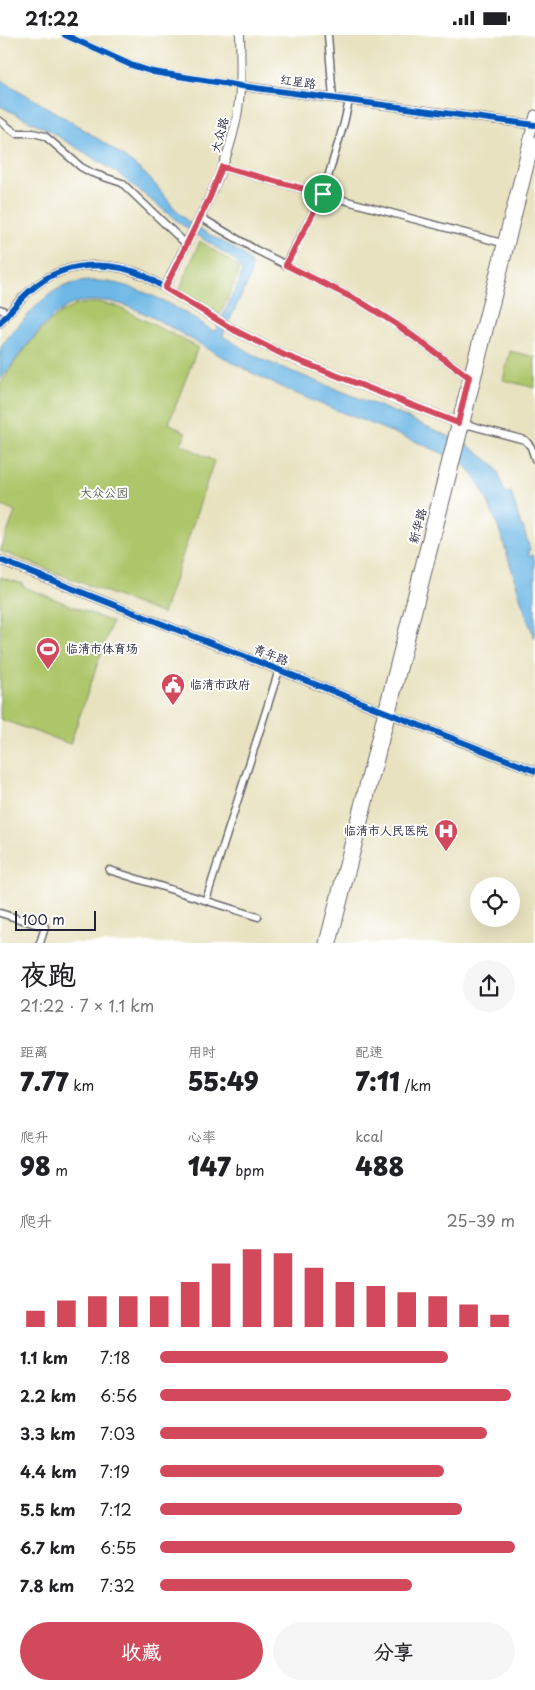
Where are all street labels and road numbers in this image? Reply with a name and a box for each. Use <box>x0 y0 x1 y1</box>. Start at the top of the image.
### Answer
street label: 红星路 <box>279 70 317 92</box>
street label: 大众路 <box>206 115 232 154</box>
street label: 新华路 <box>404 506 430 545</box>
street label: 青年路 <box>251 639 291 669</box>

